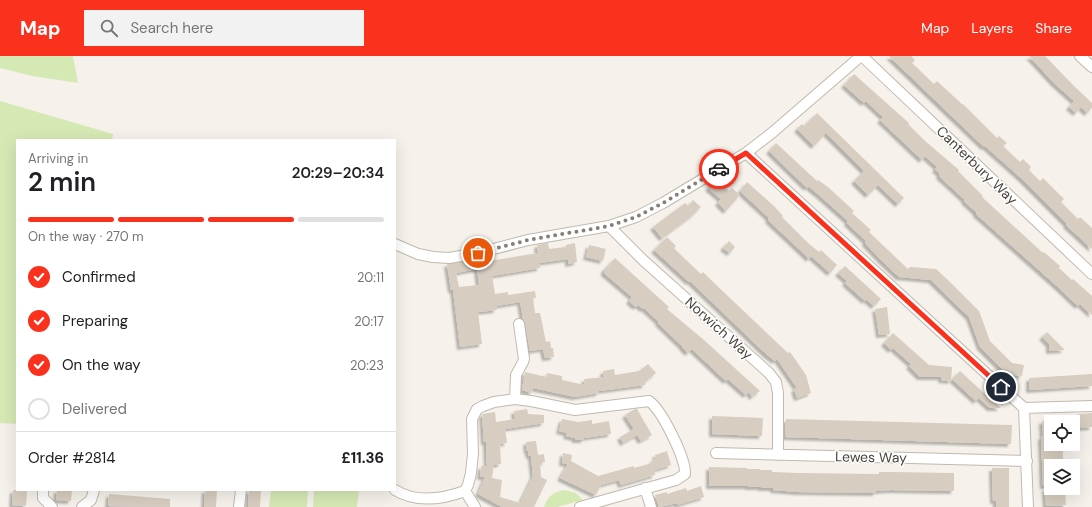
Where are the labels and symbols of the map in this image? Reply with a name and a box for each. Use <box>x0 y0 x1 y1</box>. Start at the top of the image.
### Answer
street label: Canterbury Way <box>933 122 1021 208</box>
courier <box>699 149 739 189</box>
pin <box>461 236 495 270</box>
street label: Norwich Way <box>681 293 757 363</box>
pin <box>984 370 1018 404</box>
street label: Lewes Way <box>835 447 907 467</box>

